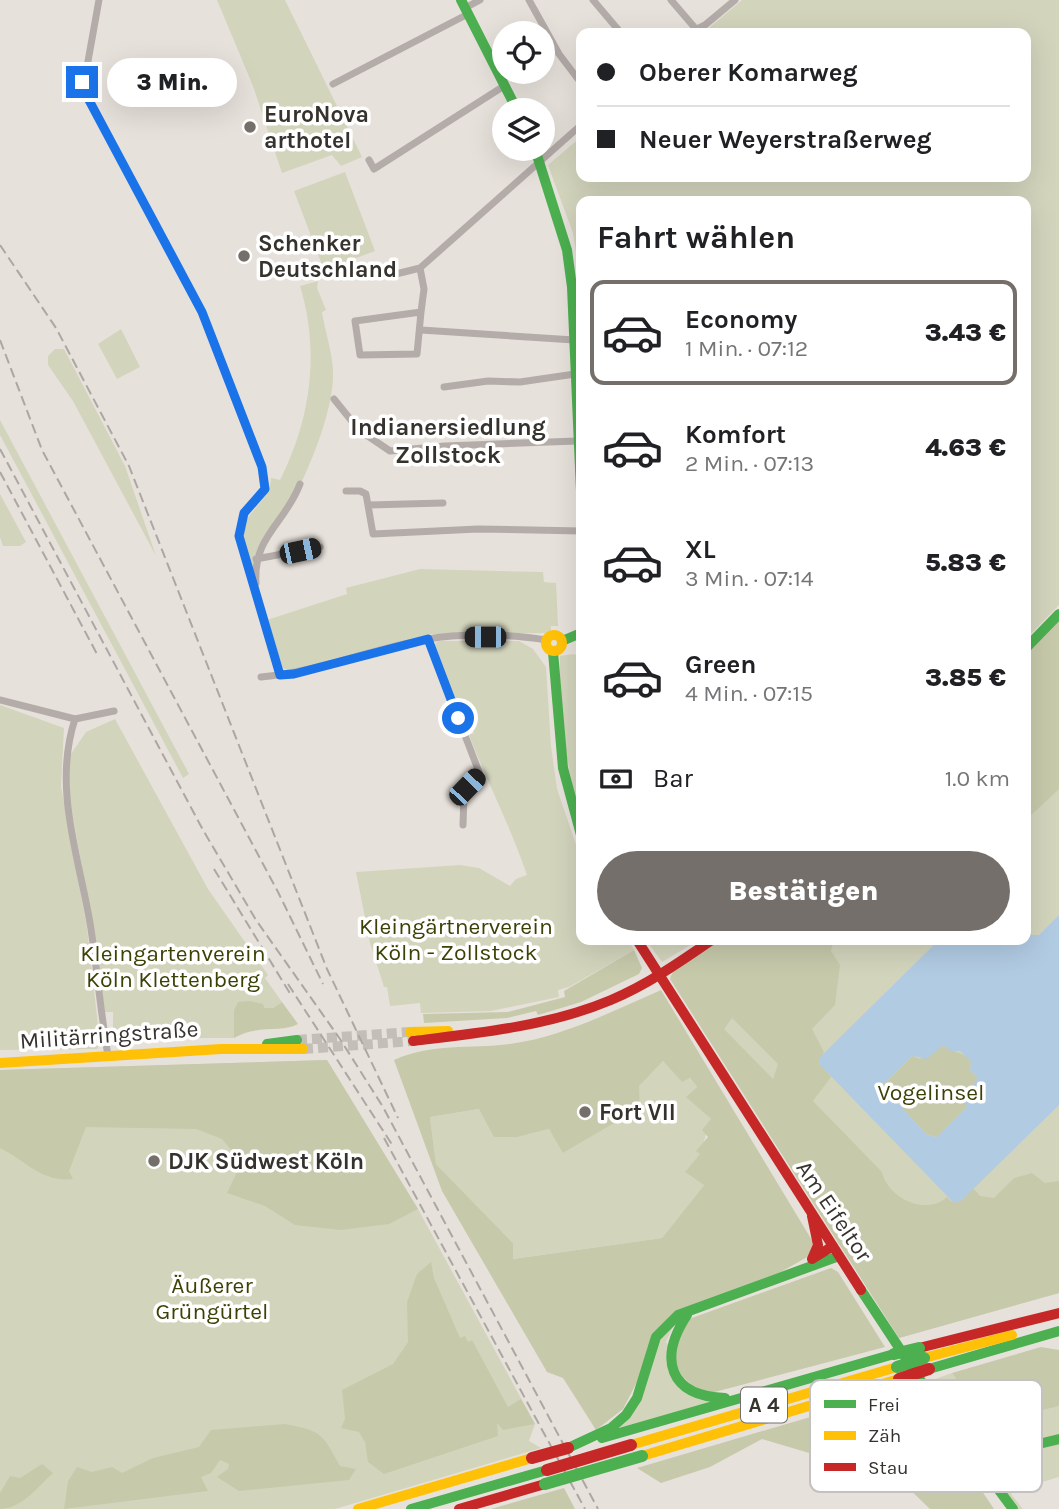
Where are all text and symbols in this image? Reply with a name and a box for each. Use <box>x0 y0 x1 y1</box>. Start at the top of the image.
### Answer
map controls <box>492 21 555 161</box>
button: locate <box>492 21 555 84</box>
callout: 3 Min. <box>106 57 236 106</box>
text: Oberer Komarweg <box>639 57 858 88</box>
route end <box>66 66 98 98</box>
text: 3 Min. <box>137 69 207 96</box>
button: layers <box>492 98 555 161</box>
place label: EuroNova arthotel <box>264 101 369 154</box>
marker: EuroNova arthotel <box>242 119 258 135</box>
text: Neuer Weyerstraßerweg <box>639 124 932 155</box>
text: Fahrt wählen <box>597 219 795 256</box>
place label: Schenker Deutschland <box>258 230 397 283</box>
marker: Schenker Deutschland <box>236 248 252 264</box>
icon: car <box>601 301 664 364</box>
text: Economy <box>685 304 797 335</box>
text: 3.43 € <box>925 317 1006 348</box>
text: 1 Min. · 07:12 <box>685 335 808 362</box>
district label: Indianersiedlung Zollstock <box>350 413 546 469</box>
icon: car <box>601 416 664 479</box>
text: Komfort <box>685 419 786 450</box>
text: 4.63 € <box>925 432 1006 463</box>
text: 2 Min. · 07:13 <box>685 450 814 477</box>
icon: car <box>601 531 664 594</box>
text: XL <box>685 534 716 565</box>
car <box>278 536 323 566</box>
text: 5.83 € <box>925 547 1006 578</box>
text: 3 Min. · 07:14 <box>685 565 814 592</box>
car <box>465 627 507 648</box>
icon: car <box>601 646 664 709</box>
text: Green <box>685 649 757 680</box>
text: 3.85 € <box>925 662 1006 693</box>
text: 4 Min. · 07:15 <box>685 680 813 707</box>
route start <box>442 702 474 734</box>
icon: cash <box>597 760 635 798</box>
text: Bar <box>653 763 693 794</box>
car <box>445 765 490 809</box>
text: 1.0 km <box>945 765 1010 792</box>
button: Bestätigen <box>597 851 1010 931</box>
park label: Kleingärtnerverein Köln - Zollstock <box>359 913 553 966</box>
park label: Kleingartenverein Köln Klettenberg <box>80 940 266 993</box>
street label: Militärringstraße <box>19 1015 199 1055</box>
park label: Vogelinsel <box>877 1079 985 1106</box>
place label: Fort VII <box>599 1099 676 1126</box>
marker: Fort VII <box>577 1104 593 1120</box>
place label: DJK Südwest Köln <box>168 1148 364 1175</box>
marker: DJK Südwest Köln <box>146 1153 162 1169</box>
street label: Am Eifeltor <box>790 1156 878 1267</box>
park label: Äußerer Grüngürtel <box>155 1272 269 1325</box>
legend <box>810 1380 1042 1492</box>
road number: A 4 <box>741 1388 787 1422</box>
text: Frei <box>868 1394 900 1416</box>
text: Zäh <box>868 1425 901 1447</box>
text: Stau <box>868 1457 909 1479</box>

